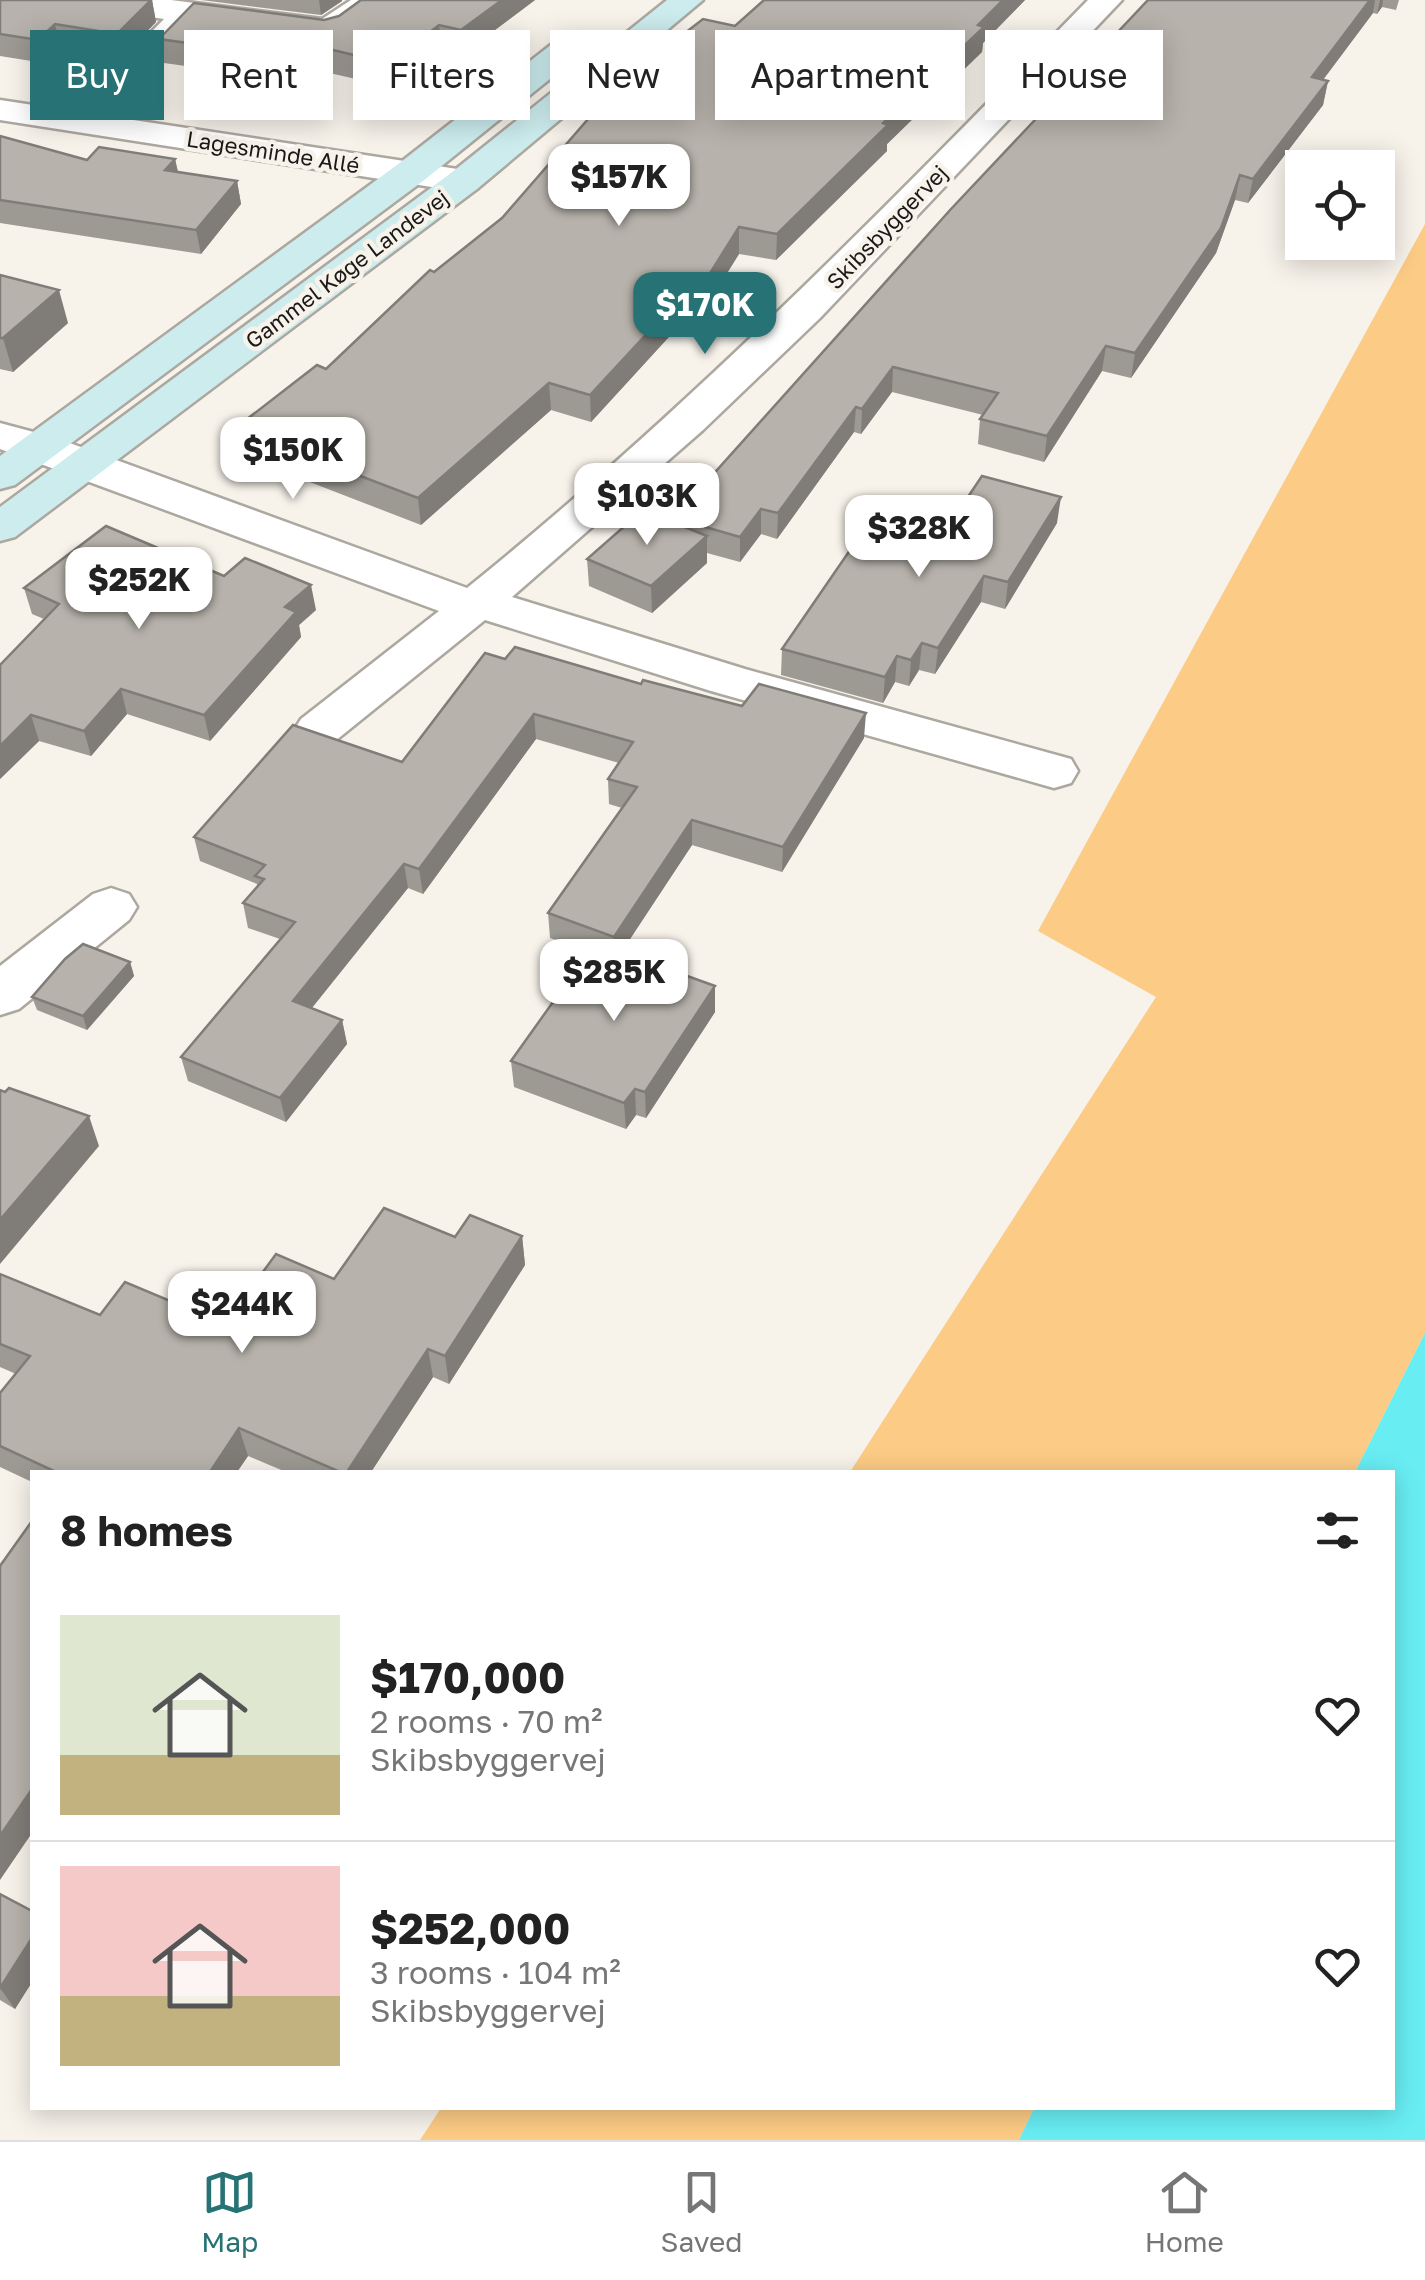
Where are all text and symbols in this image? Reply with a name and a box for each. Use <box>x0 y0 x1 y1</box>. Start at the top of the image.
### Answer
chip: Buy <box>30 30 164 120</box>
chip: Rent <box>184 30 333 120</box>
chip: Filters <box>353 30 530 120</box>
chip: New <box>550 30 695 120</box>
chip: Apartment <box>715 30 965 120</box>
chip: House <box>985 30 1163 120</box>
street label: Lagesminde Allé <box>185 125 361 179</box>
pin: $157K <box>549 144 689 229</box>
map controls <box>1285 150 1395 260</box>
button: locate <box>1285 150 1395 260</box>
text: $157K <box>570 157 668 195</box>
street label: Skibsbyggervej <box>821 159 953 294</box>
street label: Gammel Køge Landevej <box>240 183 454 354</box>
pin: $170K <box>635 272 775 357</box>
text: $170K <box>655 285 755 323</box>
pin: $150K <box>223 417 363 502</box>
text: $150K <box>242 430 344 468</box>
pin: $103K <box>577 463 717 548</box>
text: $103K <box>596 476 698 514</box>
pin: $328K <box>849 495 989 580</box>
text: $328K <box>867 508 971 546</box>
pin: $252K <box>69 547 209 632</box>
text: $252K <box>87 560 191 598</box>
pin: $285K <box>544 939 684 1024</box>
text: $285K <box>562 952 666 990</box>
pin: $244K <box>172 1271 312 1356</box>
text: $244K <box>190 1284 294 1322</box>
icon: filters <box>1310 1503 1365 1558</box>
text: 8 homes <box>60 1505 233 1555</box>
text: $170,000 <box>370 1652 565 1702</box>
icon: home <box>140 1655 260 1775</box>
icon: heart <box>1310 1688 1365 1743</box>
text: 2 rooms · 70 m² <box>370 1702 603 1740</box>
text: Skibsbyggervej <box>370 1740 606 1778</box>
text: $252,000 <box>370 1903 570 1953</box>
icon: home <box>140 1906 260 2026</box>
icon: heart <box>1310 1939 1365 1994</box>
text: 3 rooms · 104 m² <box>370 1953 621 1991</box>
text: Skibsbyggervej <box>370 1991 606 2029</box>
tab: Map <box>201 2165 258 2258</box>
tab: Saved <box>661 2165 742 2258</box>
tab: Home <box>1145 2165 1224 2258</box>

